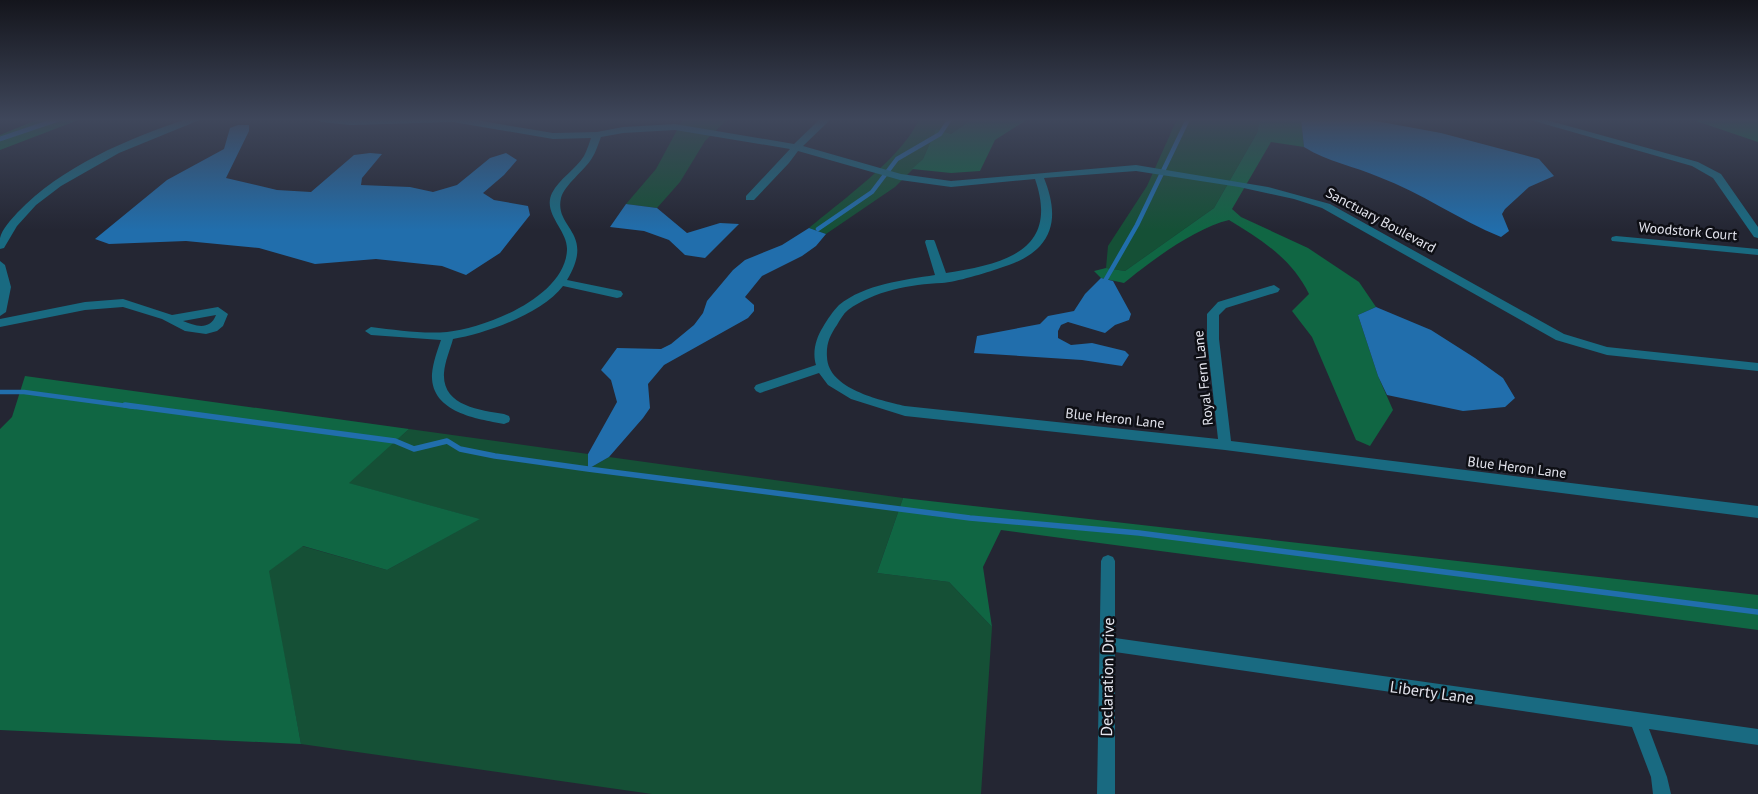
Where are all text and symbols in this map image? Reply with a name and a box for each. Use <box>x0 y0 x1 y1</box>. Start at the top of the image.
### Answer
street label: Sanctuary Boulevard <box>1323 183 1439 257</box>
street label: Woodstork Court <box>1638 218 1738 244</box>
street label: Royal Fern Lane <box>1189 330 1217 426</box>
street label: Blue Heron Lane <box>1065 404 1165 432</box>
street label: Blue Heron Lane <box>1467 452 1567 482</box>
street label: Declaration Drive <box>1096 617 1118 737</box>
street label: Liberty Lane <box>1389 676 1475 708</box>

